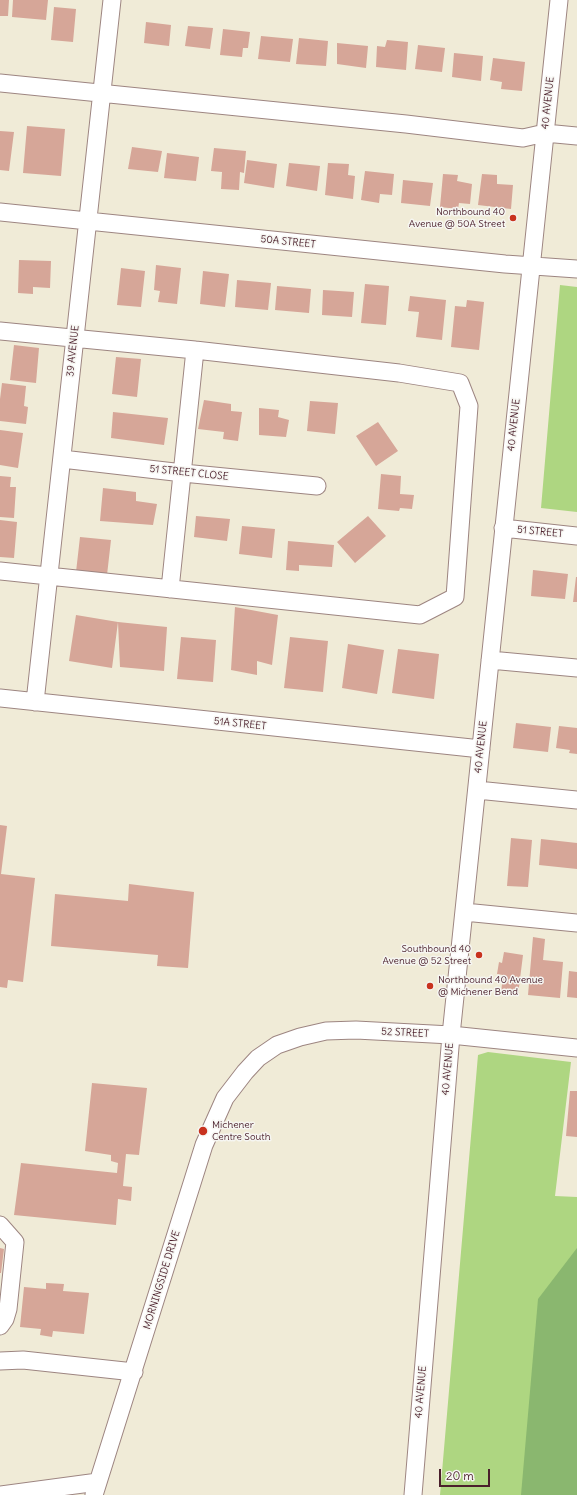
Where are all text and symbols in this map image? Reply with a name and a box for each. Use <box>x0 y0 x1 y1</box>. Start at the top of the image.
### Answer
street label: 40 AVENUE <box>539 76 557 130</box>
place label: Northbound 40 Avenue @ 50A Street <box>409 206 505 230</box>
marker: Northbound 40 Avenue @ 50A Street <box>508 213 518 223</box>
street label: 50A STREET <box>260 233 316 251</box>
street label: 39 AVENUE <box>64 325 82 377</box>
street label: 40 AVENUE <box>505 398 523 452</box>
street label: 51 STREET CLOSE <box>149 463 229 483</box>
street label: 51 STREET <box>516 524 564 540</box>
street label: 51A STREET <box>213 715 267 733</box>
street label: 40 AVENUE <box>472 720 490 774</box>
place label: Southbound 40 Avenue @ 52 Street <box>382 943 471 966</box>
marker: Southbound 40 Avenue @ 52 Street <box>474 950 484 960</box>
place label: Northbound 40 Avenue @ Michener Bend <box>438 974 543 998</box>
marker: Northbound 40 Avenue @ Michener Bend <box>425 981 435 991</box>
street label: 52 STREET <box>381 1026 429 1040</box>
street label: 40 AVENUE <box>440 1042 456 1096</box>
place label: Michener Centre South <box>212 1119 270 1142</box>
marker: Michener Centre South <box>197 1125 209 1137</box>
street label: MORNINGSIDE DRIVE <box>141 1229 183 1331</box>
street label: 40 AVENUE <box>413 1365 429 1419</box>
scale bar <box>441 1461 492 1487</box>
text: 20 m <box>446 1468 474 1483</box>

